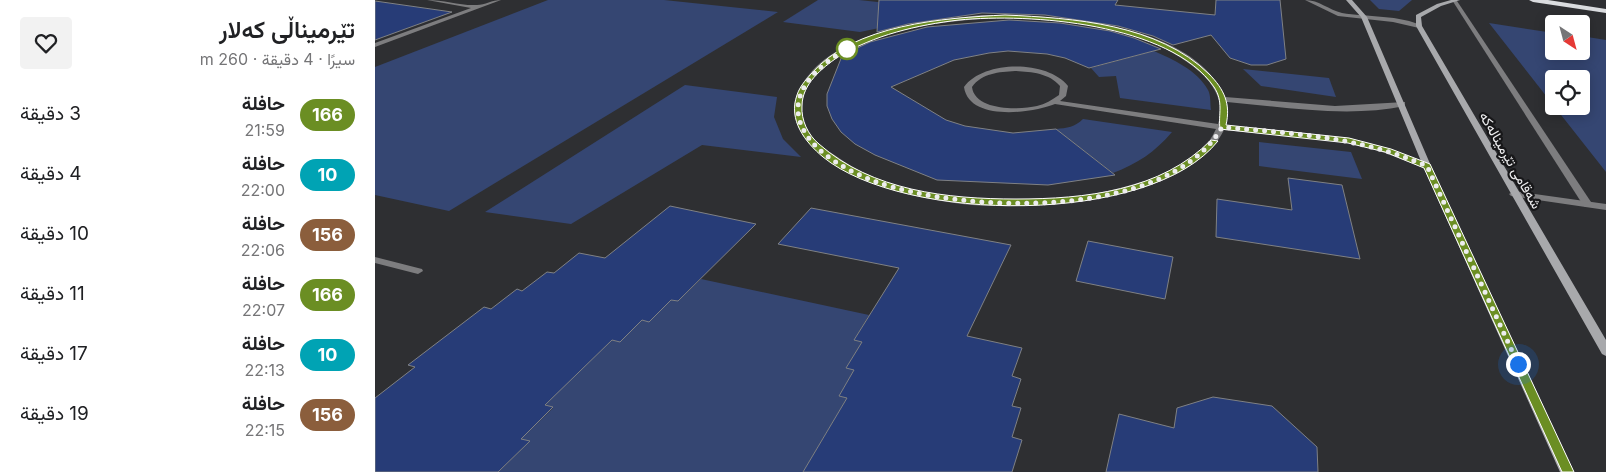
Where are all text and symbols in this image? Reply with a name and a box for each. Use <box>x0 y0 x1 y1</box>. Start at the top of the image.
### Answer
text: تێرمیناڵی کەلار <box>219 15 355 44</box>
north arrow <box>1545 15 1590 60</box>
map controls <box>1545 15 1590 115</box>
button: heart <box>20 17 72 69</box>
unlabelled marker <box>836 38 858 60</box>
text: سيرًا · 4 دقيقة · 260 m <box>200 49 355 69</box>
button: locate <box>1545 70 1590 115</box>
text: حافلة <box>242 92 285 115</box>
text: 3 دقيقة <box>20 102 81 125</box>
text: 166 <box>312 104 343 125</box>
street label: شەقامی تێرمینالەکە <box>1476 109 1546 212</box>
text: 21:59 <box>244 120 285 140</box>
text: حافلة <box>242 152 285 175</box>
text: 4 دقيقة <box>20 162 82 185</box>
text: 10 <box>318 164 337 185</box>
text: 22:00 <box>241 180 285 200</box>
text: حافلة <box>242 212 285 235</box>
text: 10 دقيقة <box>20 222 89 245</box>
text: 156 <box>312 224 343 245</box>
text: 22:06 <box>241 240 285 260</box>
text: حافلة <box>242 272 285 295</box>
text: 11 دقيقة <box>20 282 85 305</box>
text: 166 <box>312 284 343 305</box>
text: 22:07 <box>242 300 285 320</box>
text: حافلة <box>242 332 285 355</box>
text: 17 دقيقة <box>20 342 88 365</box>
text: 10 <box>318 344 337 365</box>
your location <box>1506 352 1531 377</box>
text: 22:13 <box>244 360 285 380</box>
text: حافلة <box>242 392 285 415</box>
text: 19 دقيقة <box>20 402 89 425</box>
text: 156 <box>312 404 343 425</box>
text: 22:15 <box>245 420 285 440</box>

